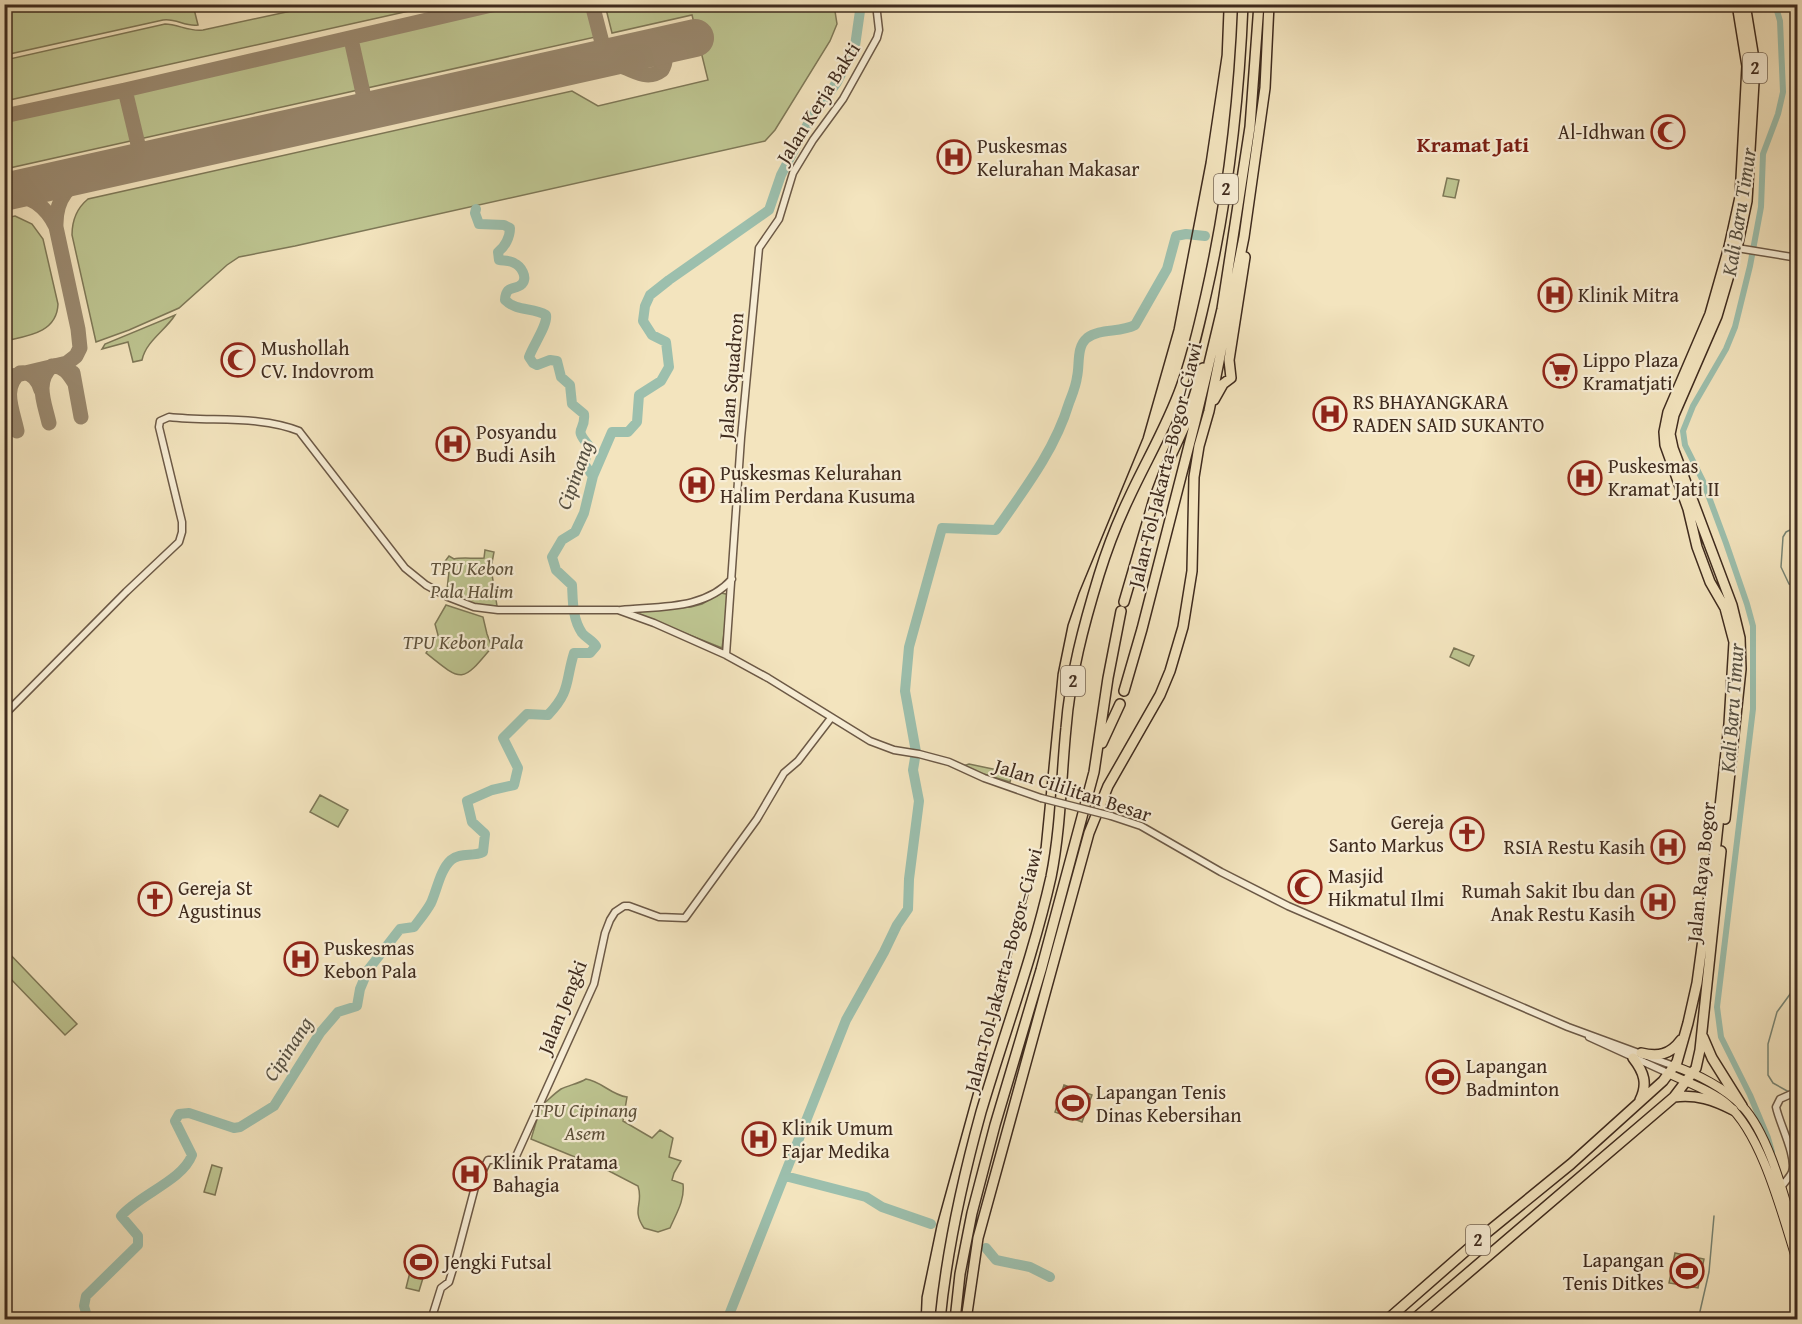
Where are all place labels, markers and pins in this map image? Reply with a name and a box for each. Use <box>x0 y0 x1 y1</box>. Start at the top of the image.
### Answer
mosque icon: Al-Idhwan <box>1650 114 1686 150</box>
place label: Al-Idhwan <box>1558 117 1645 146</box>
place label: Puskesmas Kelurahan Makasar <box>977 131 1140 183</box>
hospital icon: Puskesmas Kelurahan Makasar <box>936 139 972 175</box>
hospital icon: Klinik Mitra <box>1537 277 1573 313</box>
place label: Klinik Mitra <box>1578 280 1680 309</box>
place label: Mushollah CV. Indovrom <box>261 333 375 385</box>
mosque icon: Mushollah CV. Indovrom <box>220 342 256 378</box>
place label: Lippo Plaza Kramatjati <box>1583 345 1679 397</box>
supermarket icon: Lippo Plaza Kramatjati <box>1542 353 1578 389</box>
place label: RS BHAYANGKARA RADEN SAID SUKANTO <box>1353 387 1544 439</box>
hospital icon: RS BHAYANGKARA RADEN SAID SUKANTO <box>1312 396 1348 432</box>
place label: Posyandu Budi Asih <box>476 417 557 469</box>
hospital icon: Posyandu Budi Asih <box>435 426 471 462</box>
place label: Puskesmas Kramat Jati II <box>1608 451 1720 503</box>
place label: Puskesmas Kelurahan Halim Perdana Kusuma <box>720 458 916 510</box>
hospital icon: Puskesmas Kramat Jati II <box>1567 460 1603 496</box>
hospital icon: Puskesmas Kelurahan Halim Perdana Kusuma <box>679 467 715 503</box>
place label: Gereja Santo Markus <box>1329 807 1445 859</box>
church icon: Gereja Santo Markus <box>1449 816 1485 852</box>
hospital icon: RSIA Restu Kasih <box>1650 829 1686 865</box>
place label: RSIA Restu Kasih <box>1504 832 1645 861</box>
place label: Masjid Hikmatul Ilmi <box>1328 861 1445 913</box>
mosque icon: Masjid Hikmatul Ilmi <box>1287 869 1323 905</box>
place label: Gereja St Agustinus <box>178 873 262 925</box>
place label: Rumah Sakit Ibu dan Anak Restu Kasih <box>1462 876 1635 928</box>
church icon: Gereja St Agustinus <box>137 881 173 917</box>
hospital icon: Rumah Sakit Ibu dan Anak Restu Kasih <box>1640 884 1676 920</box>
place label: Puskesmas Kebon Pala <box>324 933 417 985</box>
hospital icon: Puskesmas Kebon Pala <box>283 941 319 977</box>
place label: Lapangan Badminton <box>1466 1051 1559 1103</box>
sports icon: Lapangan Badminton <box>1425 1059 1461 1095</box>
place label: Lapangan Tenis Dinas Kebersihan <box>1096 1077 1241 1129</box>
sports icon: Lapangan Tenis Dinas Kebersihan <box>1055 1085 1091 1121</box>
place label: Klinik Umum Fajar Medika <box>782 1113 894 1165</box>
hospital icon: Klinik Umum Fajar Medika <box>741 1121 777 1157</box>
place label: Klinik Pratama Bahagia <box>493 1147 619 1199</box>
hospital icon: Klinik Pratama Bahagia <box>452 1156 488 1192</box>
sports icon: Jengki Futsal <box>403 1244 439 1280</box>
place label: Lapangan Tenis Ditkes <box>1563 1245 1664 1297</box>
place label: Jengki Futsal <box>441 1247 552 1276</box>
sports icon: Lapangan Tenis Ditkes <box>1669 1253 1705 1289</box>

